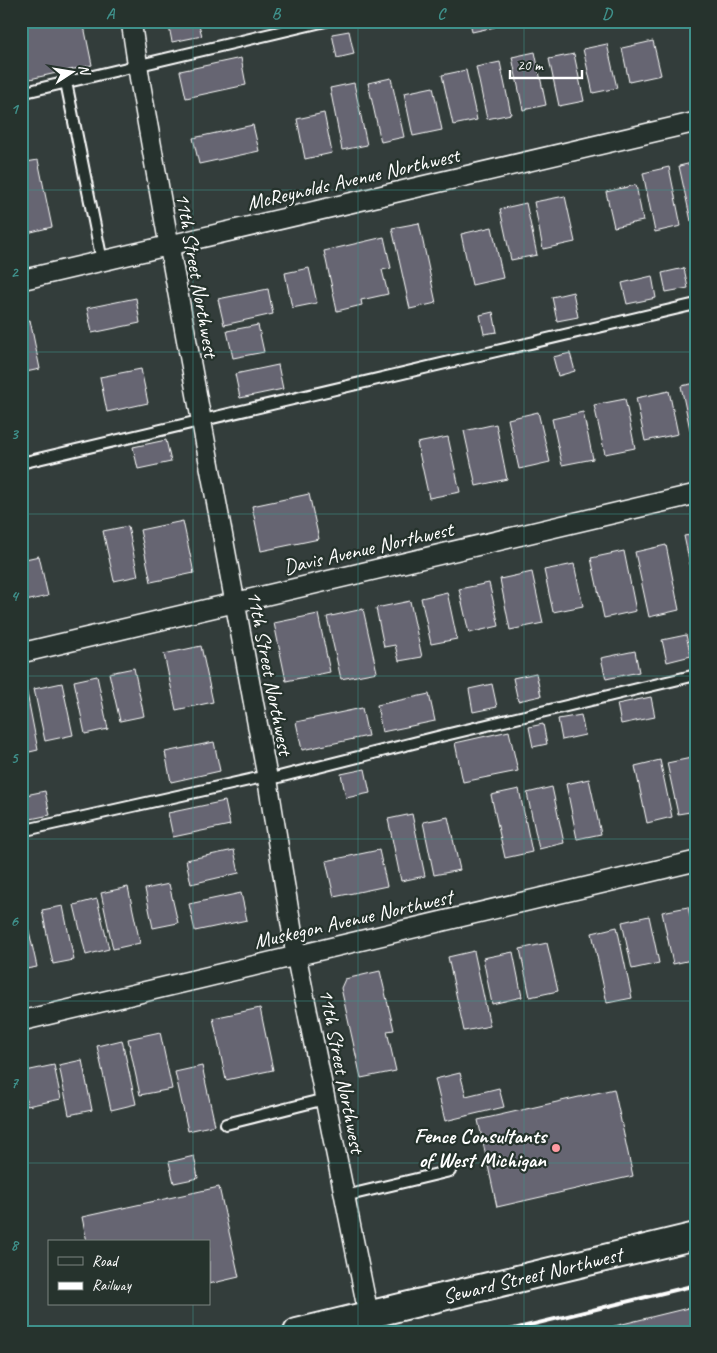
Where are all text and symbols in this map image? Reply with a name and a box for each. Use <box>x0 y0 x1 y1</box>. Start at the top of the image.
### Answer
text: A <box>106 4 116 24</box>
text: B <box>272 4 282 24</box>
text: C <box>437 4 447 24</box>
text: D <box>602 4 613 24</box>
north arrow <box>48 48 98 98</box>
scale bar <box>510 48 582 80</box>
text: 20 m <box>517 56 544 75</box>
text: N <box>75 63 94 78</box>
text: 1 <box>10 99 19 119</box>
street label: McReynolds Avenue Northwest <box>244 141 464 216</box>
street label: 11th Street Northwest <box>170 191 225 361</box>
text: 2 <box>10 262 19 282</box>
text: 3 <box>10 424 19 444</box>
street label: Davis Avenue Northwest <box>281 515 457 580</box>
text: 4 <box>10 586 19 606</box>
street label: 11th Street Northwest <box>241 589 299 759</box>
text: 5 <box>11 748 20 768</box>
street label: Muskegon Avenue Northwest <box>251 883 458 955</box>
text: 6 <box>10 911 19 931</box>
street label: 11th Street Northwest <box>313 987 371 1157</box>
text: 7 <box>10 1073 19 1093</box>
place label: Fence Consultants of West Michigan <box>414 1123 549 1173</box>
marker: Fence Consultants of West Michigan <box>550 1142 562 1154</box>
text: 8 <box>10 1235 19 1255</box>
legend <box>48 1240 210 1306</box>
street label: Seward Street Northwest <box>440 1241 628 1310</box>
text: Road <box>92 1252 119 1271</box>
text: Railway <box>92 1276 133 1295</box>

